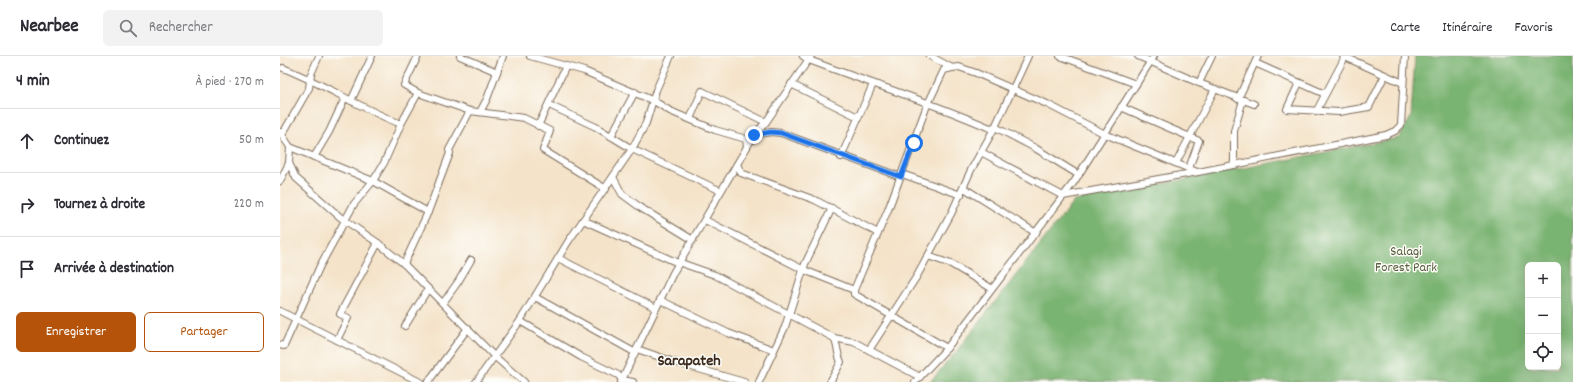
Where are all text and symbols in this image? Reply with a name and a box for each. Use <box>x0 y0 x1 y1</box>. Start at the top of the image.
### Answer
search box <box>103 10 383 46</box>
text: Nearbee <box>20 14 79 41</box>
icon: search <box>117 17 139 39</box>
text: Rechercher <box>149 17 213 39</box>
text: Carte <box>1390 18 1420 38</box>
text: Itinéraire <box>1442 18 1492 38</box>
text: Favoris <box>1514 18 1553 38</box>
text: 4 min <box>16 70 50 94</box>
text: À pied · 270 m <box>196 73 264 92</box>
route end <box>745 126 763 144</box>
icon: ahead <box>16 130 38 152</box>
text: Continuez <box>54 130 109 152</box>
text: 50 m <box>239 131 264 150</box>
route start <box>905 134 923 152</box>
icon: right <box>16 194 38 216</box>
text: Tournez à droite <box>54 194 145 216</box>
text: 220 m <box>234 195 264 214</box>
park label: Salagi Forest Park <box>1375 242 1437 278</box>
icon: arrive <box>16 258 38 280</box>
text: Arrivée à destination <box>54 258 174 280</box>
map controls <box>1525 262 1561 370</box>
button: + <box>1525 262 1561 298</box>
button: − <box>1525 298 1561 334</box>
button: Enregistrer <box>16 312 136 352</box>
button: Partager <box>144 312 264 352</box>
button: locate <box>1525 334 1561 370</box>
district label: Sarapateh <box>657 350 721 373</box>

